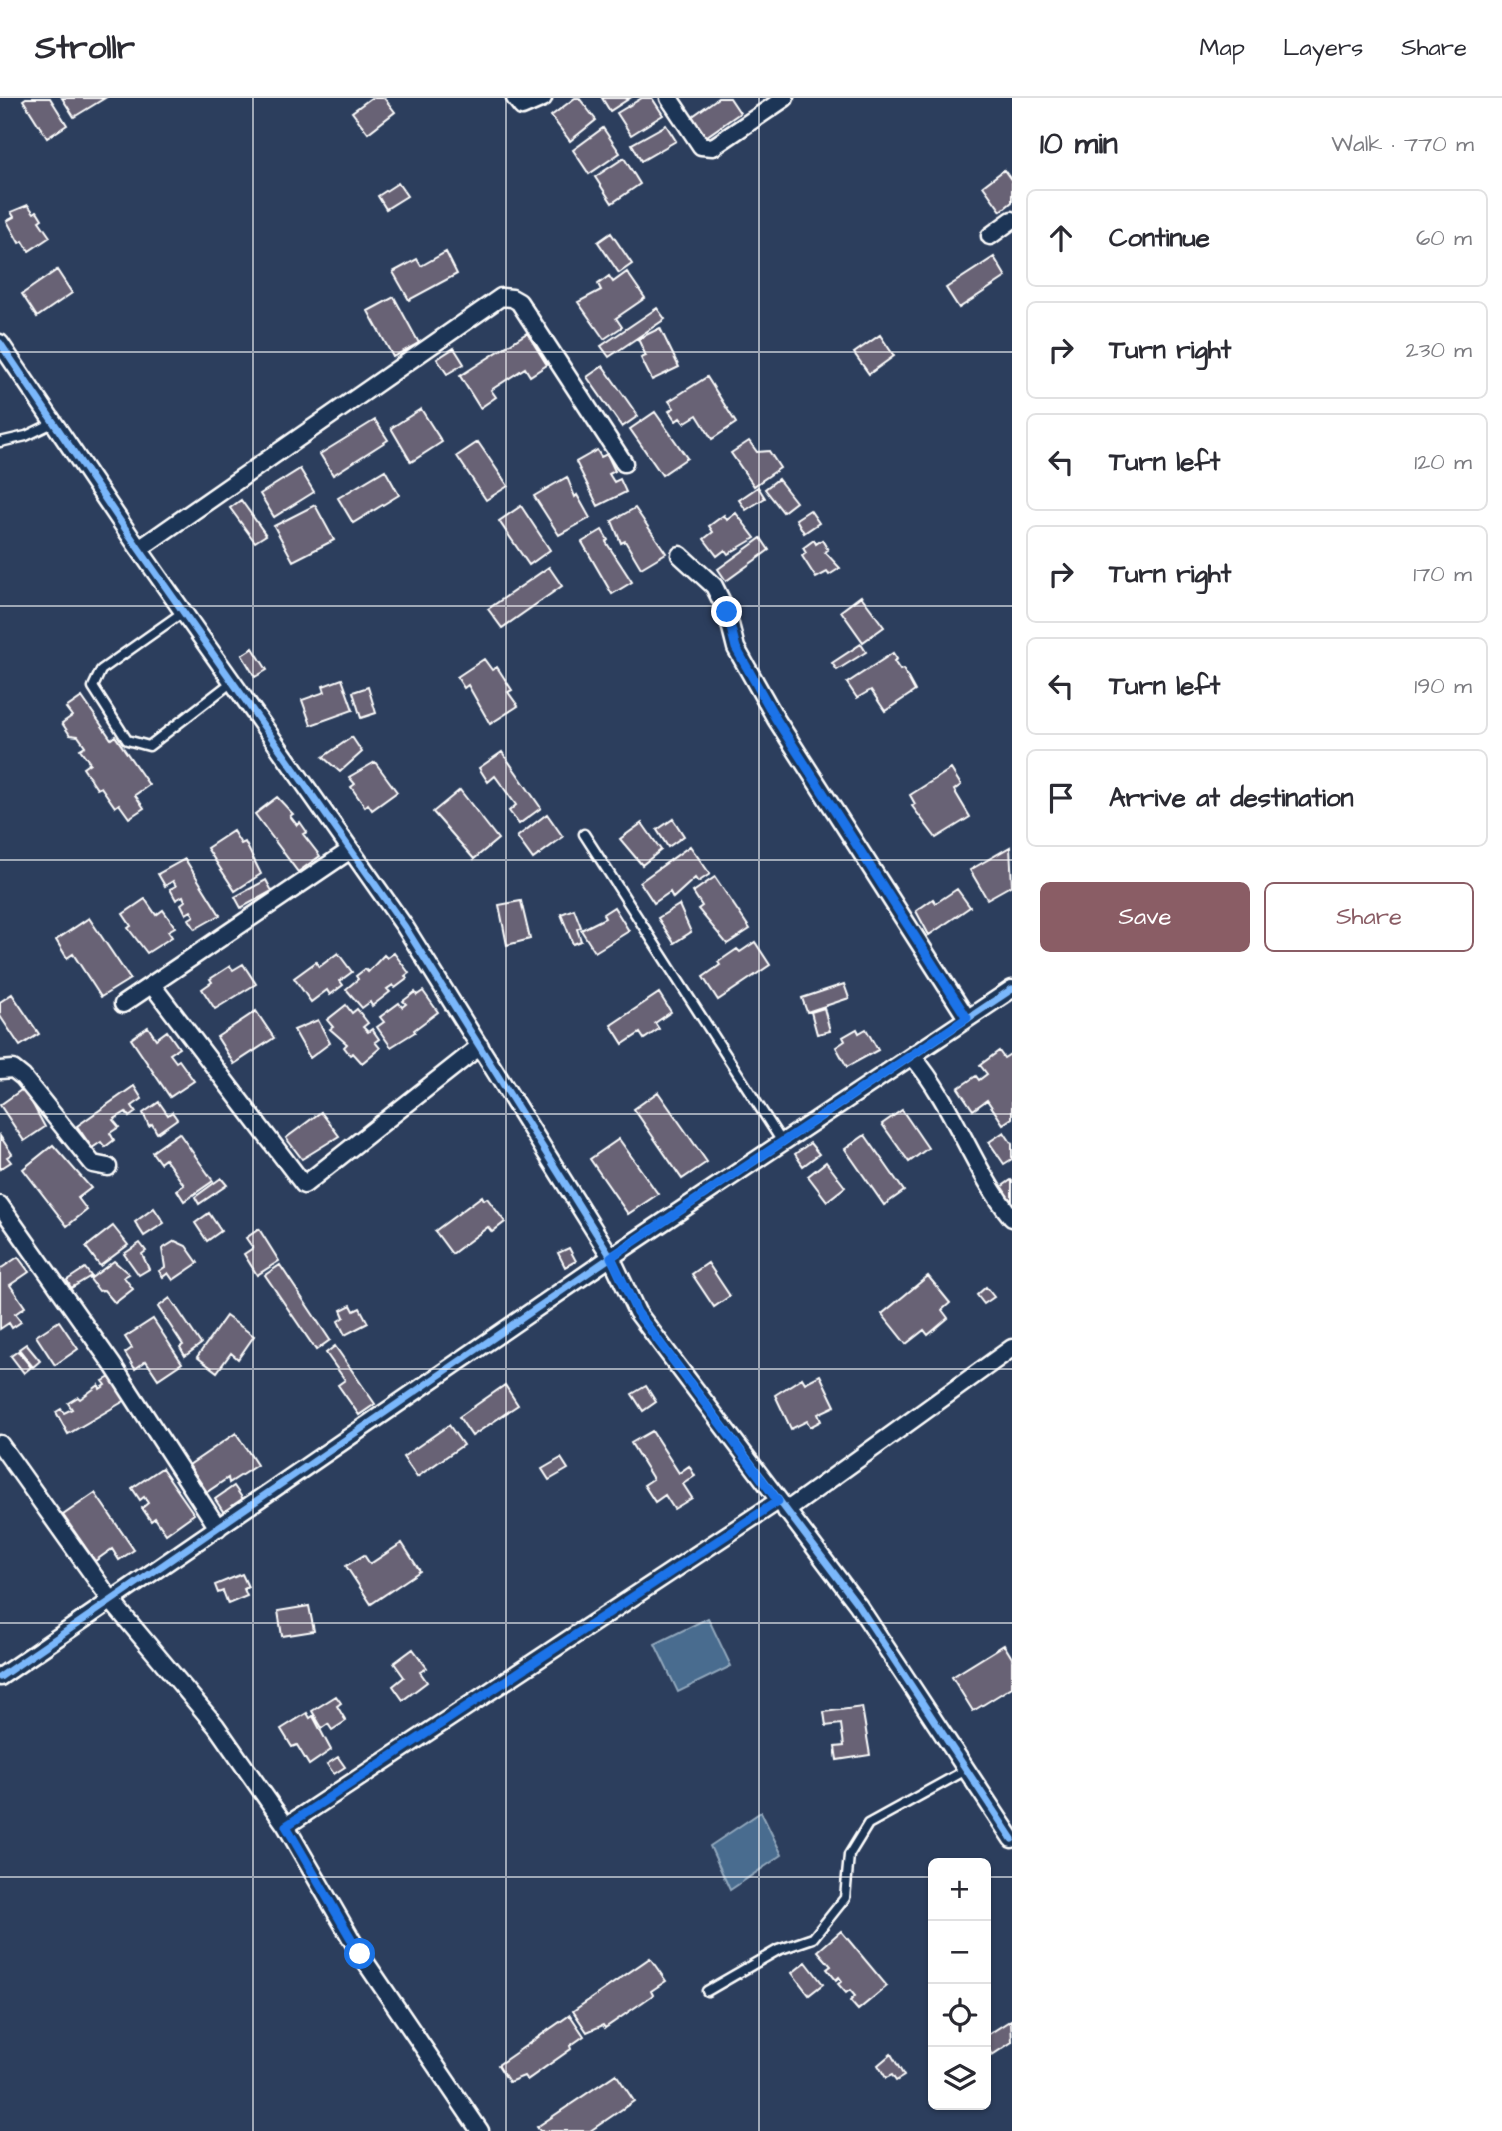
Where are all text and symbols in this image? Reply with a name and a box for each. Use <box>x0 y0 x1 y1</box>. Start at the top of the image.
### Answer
text: Strollr <box>35 25 135 71</box>
text: Map <box>1200 31 1245 65</box>
text: Layers <box>1283 31 1363 65</box>
text: Share <box>1401 31 1467 65</box>
text: 10 min <box>1040 123 1118 165</box>
text: Walk · 770 m <box>1331 128 1474 160</box>
icon: ahead <box>1042 219 1080 257</box>
text: Continue <box>1109 220 1210 256</box>
text: 60 m <box>1416 222 1472 254</box>
icon: right <box>1042 331 1080 369</box>
text: Turn right <box>1109 332 1231 368</box>
text: 230 m <box>1406 334 1472 366</box>
icon: left <box>1042 443 1080 481</box>
text: Turn left <box>1109 444 1220 480</box>
text: 120 m <box>1414 446 1472 478</box>
icon: right <box>1042 555 1080 593</box>
text: Turn right <box>1109 556 1231 592</box>
text: 170 m <box>1413 558 1472 590</box>
route end <box>711 596 742 627</box>
icon: left <box>1042 667 1080 705</box>
text: Turn left <box>1109 668 1220 704</box>
text: 190 m <box>1414 670 1472 702</box>
icon: arrive <box>1042 779 1080 817</box>
text: Arrive at destination <box>1109 780 1354 816</box>
button: Save <box>1040 882 1250 952</box>
button: Share <box>1264 882 1474 952</box>
map controls <box>928 1858 991 2110</box>
button: + <box>928 1858 991 1921</box>
button: − <box>928 1921 991 1984</box>
route start <box>344 1938 375 1969</box>
button: locate <box>928 1984 991 2047</box>
button: layers <box>928 2047 991 2110</box>

